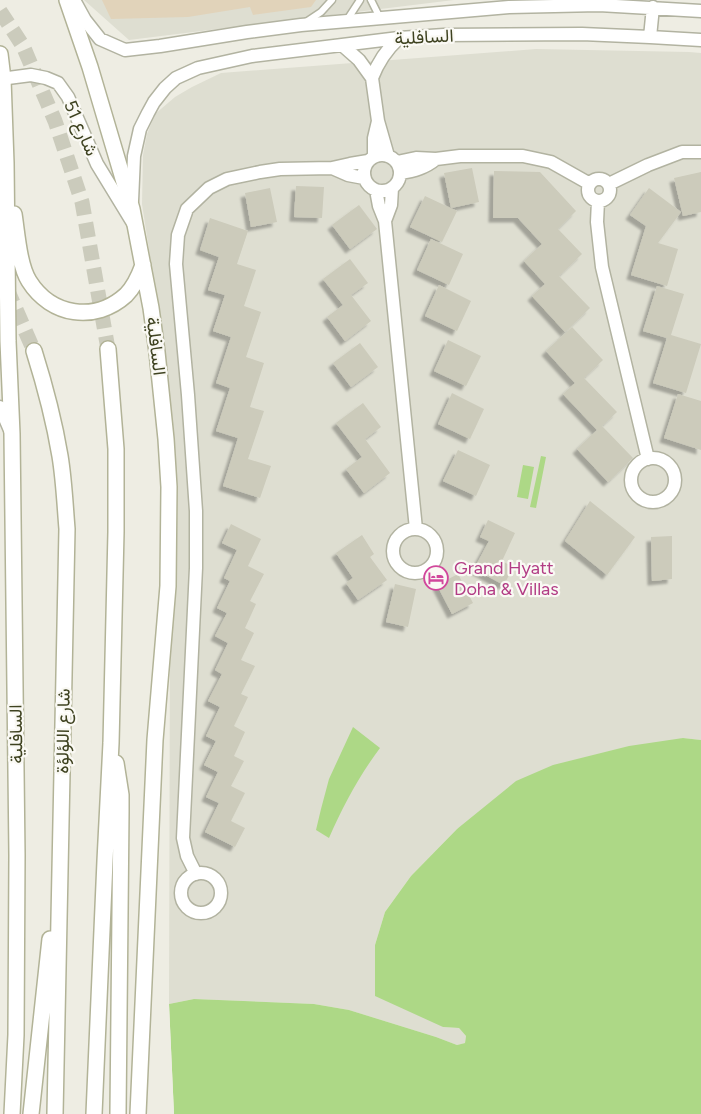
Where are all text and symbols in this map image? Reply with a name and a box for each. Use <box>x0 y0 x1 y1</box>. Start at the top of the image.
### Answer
street label: السافلية <box>394 24 454 50</box>
street label: شارع 51 <box>58 97 103 160</box>
street label: السافلية <box>141 315 171 377</box>
place label: Grand Hyatt Doha & Villas <box>454 557 559 600</box>
hotel icon: Grand Hyatt Doha & Villas <box>423 565 449 591</box>
street label: شارع اللؤلؤة <box>51 688 76 774</box>
street label: السافلية <box>4 704 28 764</box>

